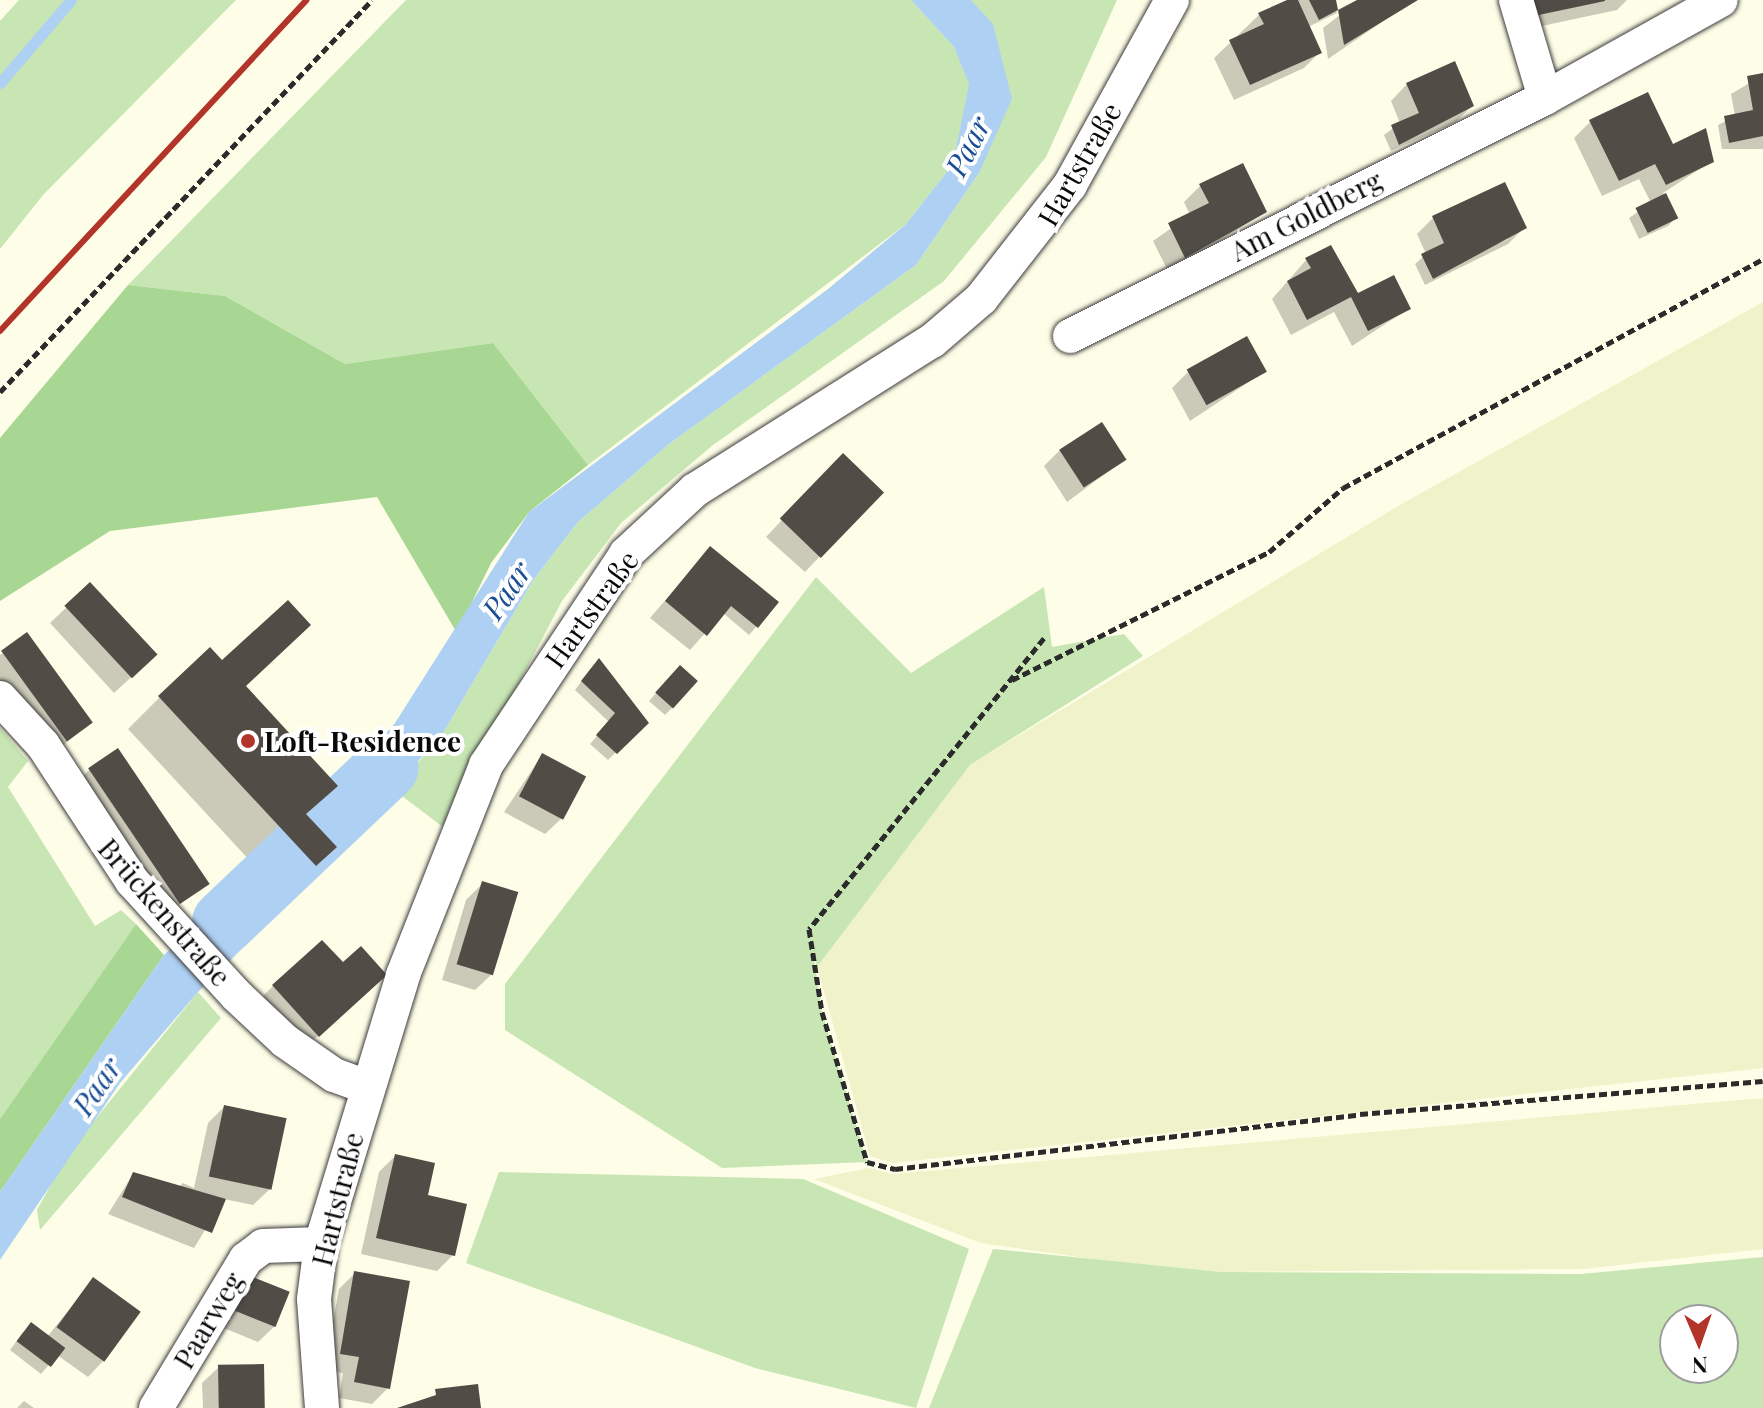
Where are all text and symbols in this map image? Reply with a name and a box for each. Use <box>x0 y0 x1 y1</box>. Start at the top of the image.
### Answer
street label: Hartstraße <box>1030 96 1128 232</box>
water label: Paar <box>937 110 997 182</box>
street label: Am Goldberg <box>1225 162 1387 268</box>
street label: Hartstraße <box>537 544 645 674</box>
water label: Paar <box>474 554 538 626</box>
place label: Loft-Residence <box>264 724 461 758</box>
marker: Loft-Residence <box>239 732 257 750</box>
street label: Brückenstraße <box>92 831 238 993</box>
water label: Paar <box>64 1050 128 1122</box>
street label: Hartstraße <box>304 1129 370 1269</box>
street label: Paarweg <box>166 1266 250 1374</box>
north arrow <box>1659 1304 1739 1384</box>
text: N <box>1691 1351 1708 1381</box>

